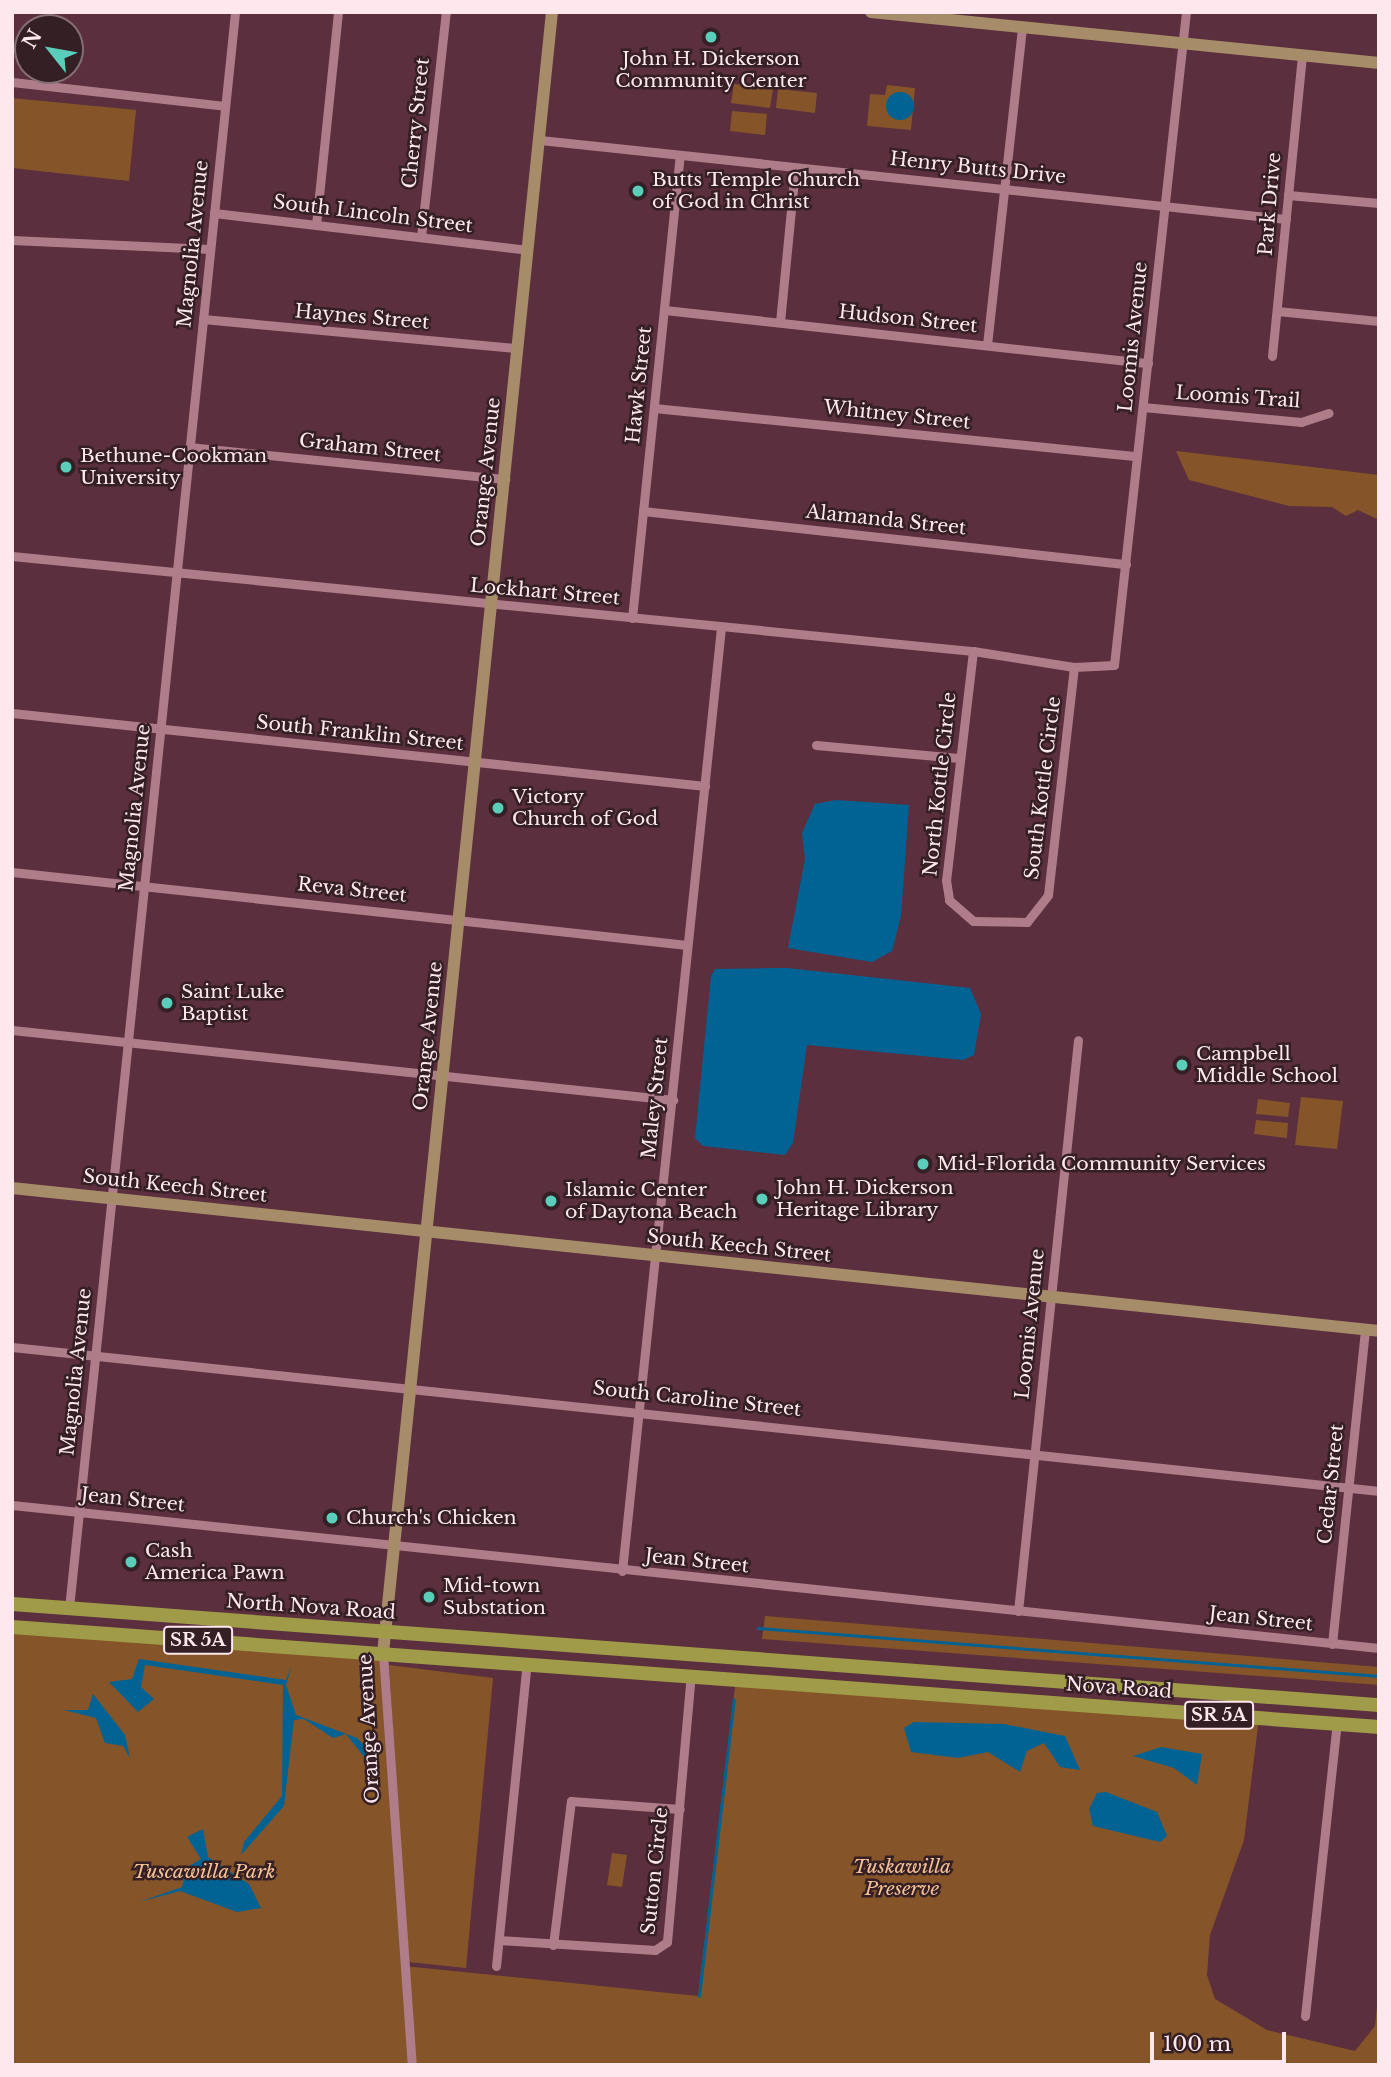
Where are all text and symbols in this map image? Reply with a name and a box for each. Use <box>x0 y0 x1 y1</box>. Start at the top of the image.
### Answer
north arrow <box>14 14 84 84</box>
text: N <box>18 25 47 53</box>
marker: John H. Dickerson Community Center <box>703 29 719 45</box>
place label: John H. Dickerson Community Center <box>615 48 807 92</box>
street label: Cherry Street <box>398 56 434 190</box>
street label: Henry Butts Drive <box>888 147 1068 189</box>
street label: Park Drive <box>1254 151 1286 257</box>
street label: Magnolia Avenue <box>173 159 213 329</box>
place label: Butts Temple Church of God in Christ <box>652 169 861 213</box>
marker: Butts Temple Church of God in Christ <box>630 183 646 199</box>
street label: South Lincoln Street <box>272 190 474 238</box>
street label: Loomis Avenue <box>1114 260 1152 414</box>
street label: Haynes Street <box>294 300 430 334</box>
street label: Hudson Street <box>837 300 979 338</box>
street label: Hawk Street <box>621 325 657 445</box>
street label: Loomis Trail <box>1174 381 1302 413</box>
street label: Orange Avenue <box>467 396 505 548</box>
street label: Whitney Street <box>822 396 972 434</box>
street label: Graham Street <box>298 429 442 467</box>
place label: Bethune-Cookman University <box>80 445 267 489</box>
marker: Bethune-Cookman University <box>58 459 74 475</box>
street label: Alamanda Street <box>805 500 967 540</box>
street label: Lockhart Street <box>469 574 621 610</box>
street label: North Kottle Circle <box>919 691 961 877</box>
street label: South Kottle Circle <box>1020 695 1066 881</box>
street label: South Franklin Street <box>255 711 465 755</box>
street label: Magnolia Avenue <box>115 723 155 893</box>
place label: Victory Church of God <box>512 786 658 830</box>
marker: Victory Church of God <box>490 800 506 816</box>
street label: Reva Street <box>296 873 408 907</box>
street label: Orange Avenue <box>409 960 447 1112</box>
place label: Saint Luke Baptist <box>181 981 284 1025</box>
marker: Saint Luke Baptist <box>159 995 175 1011</box>
street label: Maley Street <box>637 1036 673 1160</box>
place label: Campbell Middle School <box>1196 1043 1338 1087</box>
marker: Campbell Middle School <box>1174 1057 1190 1073</box>
place label: Mid-Florida Community Services <box>937 1153 1267 1175</box>
marker: Mid-Florida Community Services <box>915 1156 931 1172</box>
street label: South Keech Street <box>82 1165 268 1207</box>
place label: John H. Dickerson Heritage Library <box>776 1177 954 1221</box>
place label: Islamic Center of Daytona Beach <box>565 1179 738 1223</box>
marker: John H. Dickerson Heritage Library <box>754 1191 770 1207</box>
marker: Islamic Center of Daytona Beach <box>543 1193 559 1209</box>
street label: South Keech Street <box>646 1225 832 1267</box>
street label: Loomis Avenue <box>1011 1247 1049 1401</box>
street label: Magnolia Avenue <box>56 1287 96 1457</box>
street label: South Caroline Street <box>592 1377 802 1421</box>
street label: Cedar Street <box>1313 1423 1349 1545</box>
street label: Jean Street <box>80 1483 186 1517</box>
place label: Church's Chicken <box>346 1507 517 1529</box>
marker: Church's Chicken <box>324 1510 340 1526</box>
place label: Cash America Pawn <box>145 1540 285 1584</box>
street label: Jean Street <box>644 1544 750 1578</box>
marker: Cash America Pawn <box>123 1554 139 1570</box>
place label: Mid-town Substation <box>443 1575 546 1619</box>
marker: Mid-town Substation <box>421 1589 437 1605</box>
street label: North Nova Road <box>225 1590 397 1624</box>
street label: Jean Street <box>1208 1602 1314 1636</box>
road number: SR 5A <box>161 1625 235 1654</box>
street label: Orange Avenue <box>354 1653 384 1805</box>
street label: Nova Road <box>1065 1673 1173 1703</box>
road number: SR 5A <box>1182 1700 1256 1730</box>
street label: Sutton Circle <box>637 1806 673 1936</box>
park label: Tuskawilla Preserve <box>853 1856 951 1900</box>
park label: Tuscawilla Park <box>132 1861 276 1883</box>
scale bar <box>1153 2018 1290 2062</box>
text: 100 m <box>1163 2031 1231 2057</box>

